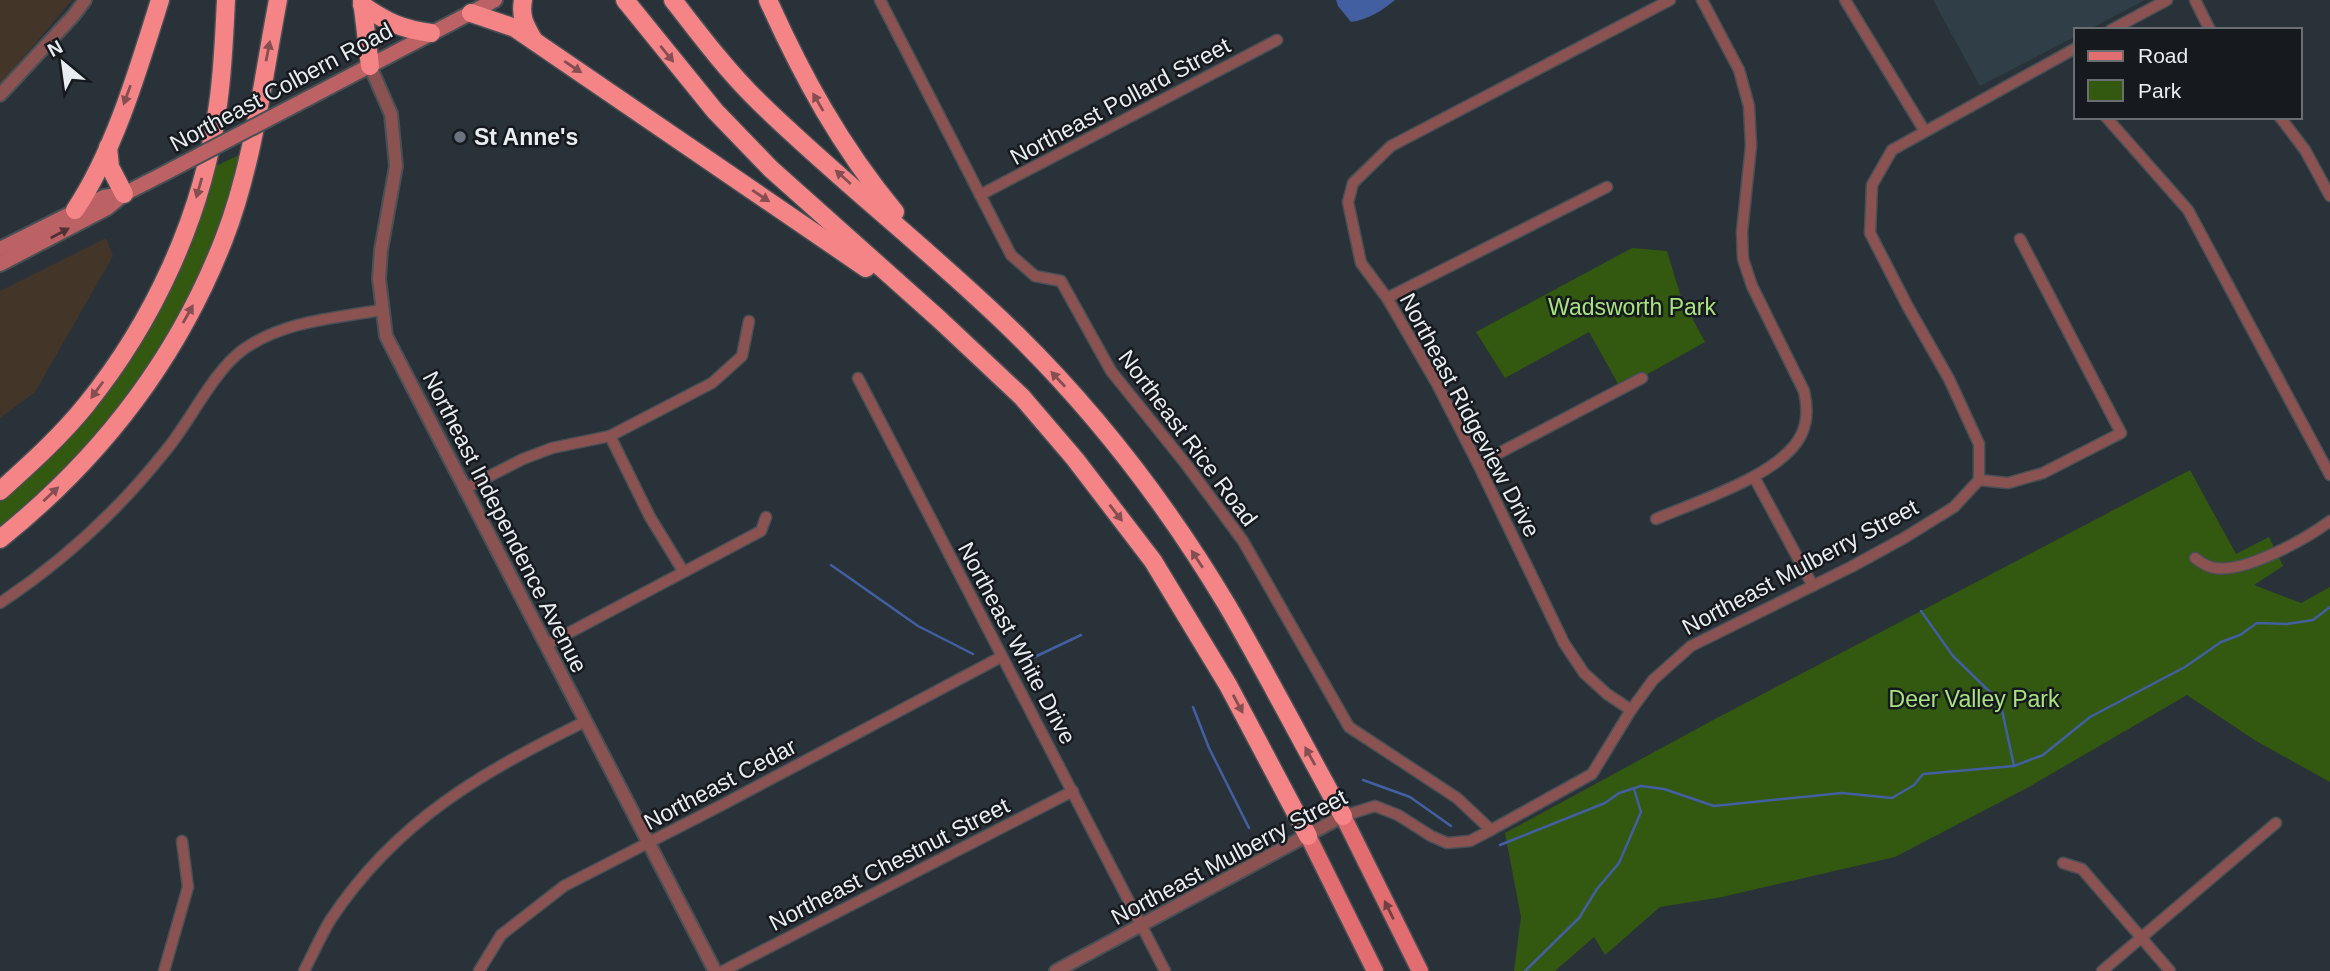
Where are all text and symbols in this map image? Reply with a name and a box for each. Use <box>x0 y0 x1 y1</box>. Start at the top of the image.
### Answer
street label: Northeast Colbern Road <box>165 17 397 157</box>
north arrow <box>28 28 98 98</box>
legend <box>2074 28 2302 119</box>
street label: Northeast Pollard Street <box>1006 32 1235 170</box>
text: N <box>44 36 66 61</box>
one-way arrow <box>263 40 274 62</box>
text: Road <box>2138 44 2188 67</box>
one-way arrow <box>659 45 674 62</box>
one-way arrow <box>564 60 582 74</box>
text: Park <box>2138 79 2182 102</box>
one-way arrow <box>121 85 132 106</box>
one-way arrow <box>812 92 824 111</box>
place label: St Anne's <box>474 124 578 150</box>
marker: St Anne's <box>452 129 468 145</box>
one-way arrow <box>834 169 852 185</box>
one-way arrow <box>194 178 204 199</box>
one-way arrow <box>752 189 770 203</box>
one-way arrow <box>51 227 71 239</box>
street label: Northeast Ridgeview Drive <box>1395 289 1545 541</box>
park label: Wadsworth Park <box>1548 294 1716 320</box>
one-way arrow <box>182 304 194 324</box>
street label: Northeast Rice Road <box>1113 345 1263 531</box>
street label: Northeast Independence Avenue <box>417 367 593 677</box>
one-way arrow <box>1050 370 1066 388</box>
one-way arrow <box>90 381 104 399</box>
one-way arrow <box>42 486 60 502</box>
street label: Northeast Mulberry Street <box>1678 493 1923 640</box>
one-way arrow <box>1109 503 1124 521</box>
street label: Northeast White Drive <box>953 538 1081 748</box>
one-way arrow <box>1190 549 1203 569</box>
park label: Deer Valley Park <box>1889 686 2060 712</box>
one-way arrow <box>1233 694 1244 714</box>
street label: Northeast Cedar <box>639 733 801 835</box>
one-way arrow <box>1304 747 1316 766</box>
street label: Northeast Mulberry Street <box>1107 783 1352 930</box>
street label: Northeast Chestnut Street <box>765 792 1014 936</box>
one-way arrow <box>1384 900 1395 920</box>

